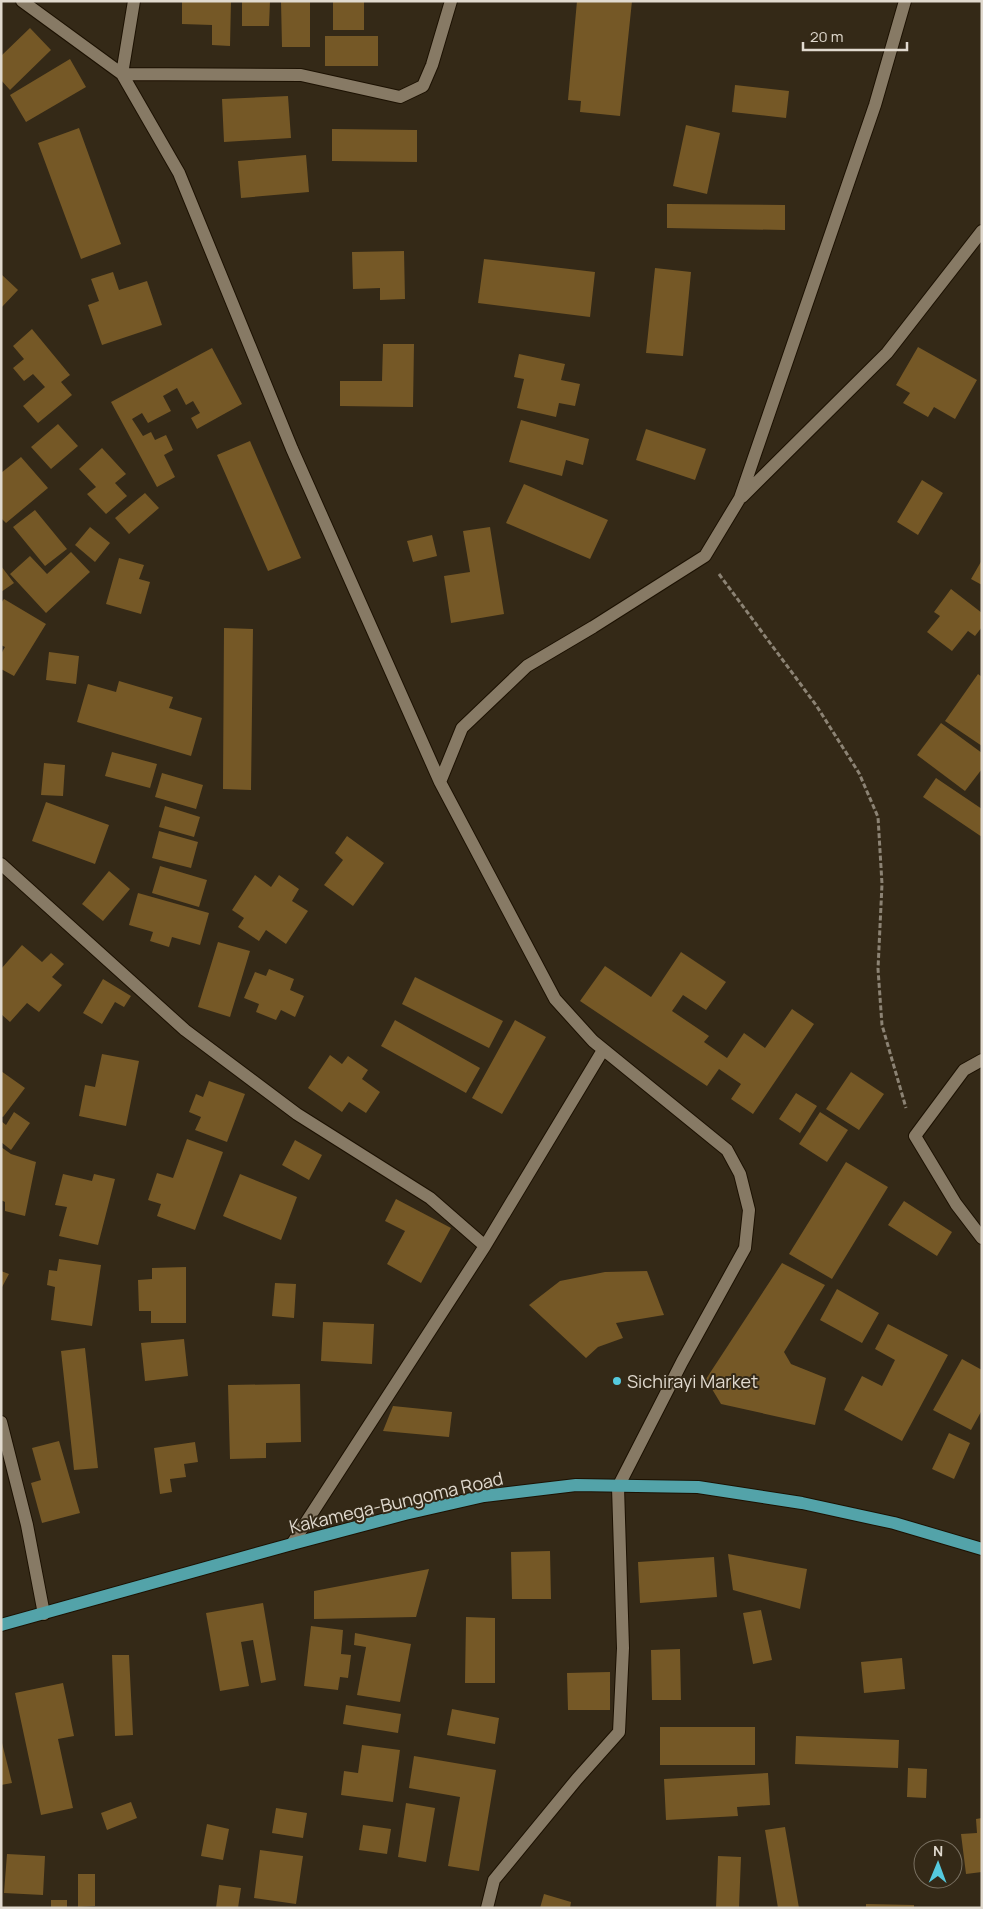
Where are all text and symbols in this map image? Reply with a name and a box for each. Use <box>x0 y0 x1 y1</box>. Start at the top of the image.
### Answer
scale bar <box>803 20 907 52</box>
text: 20 m <box>810 26 843 47</box>
place label: Sichirayi Market <box>627 1369 758 1393</box>
marker: Sichirayi Market <box>611 1375 623 1387</box>
street label: Kakamega-Bungoma Road <box>287 1466 505 1538</box>
north arrow <box>913 1839 963 1889</box>
text: N <box>933 1841 943 1860</box>

